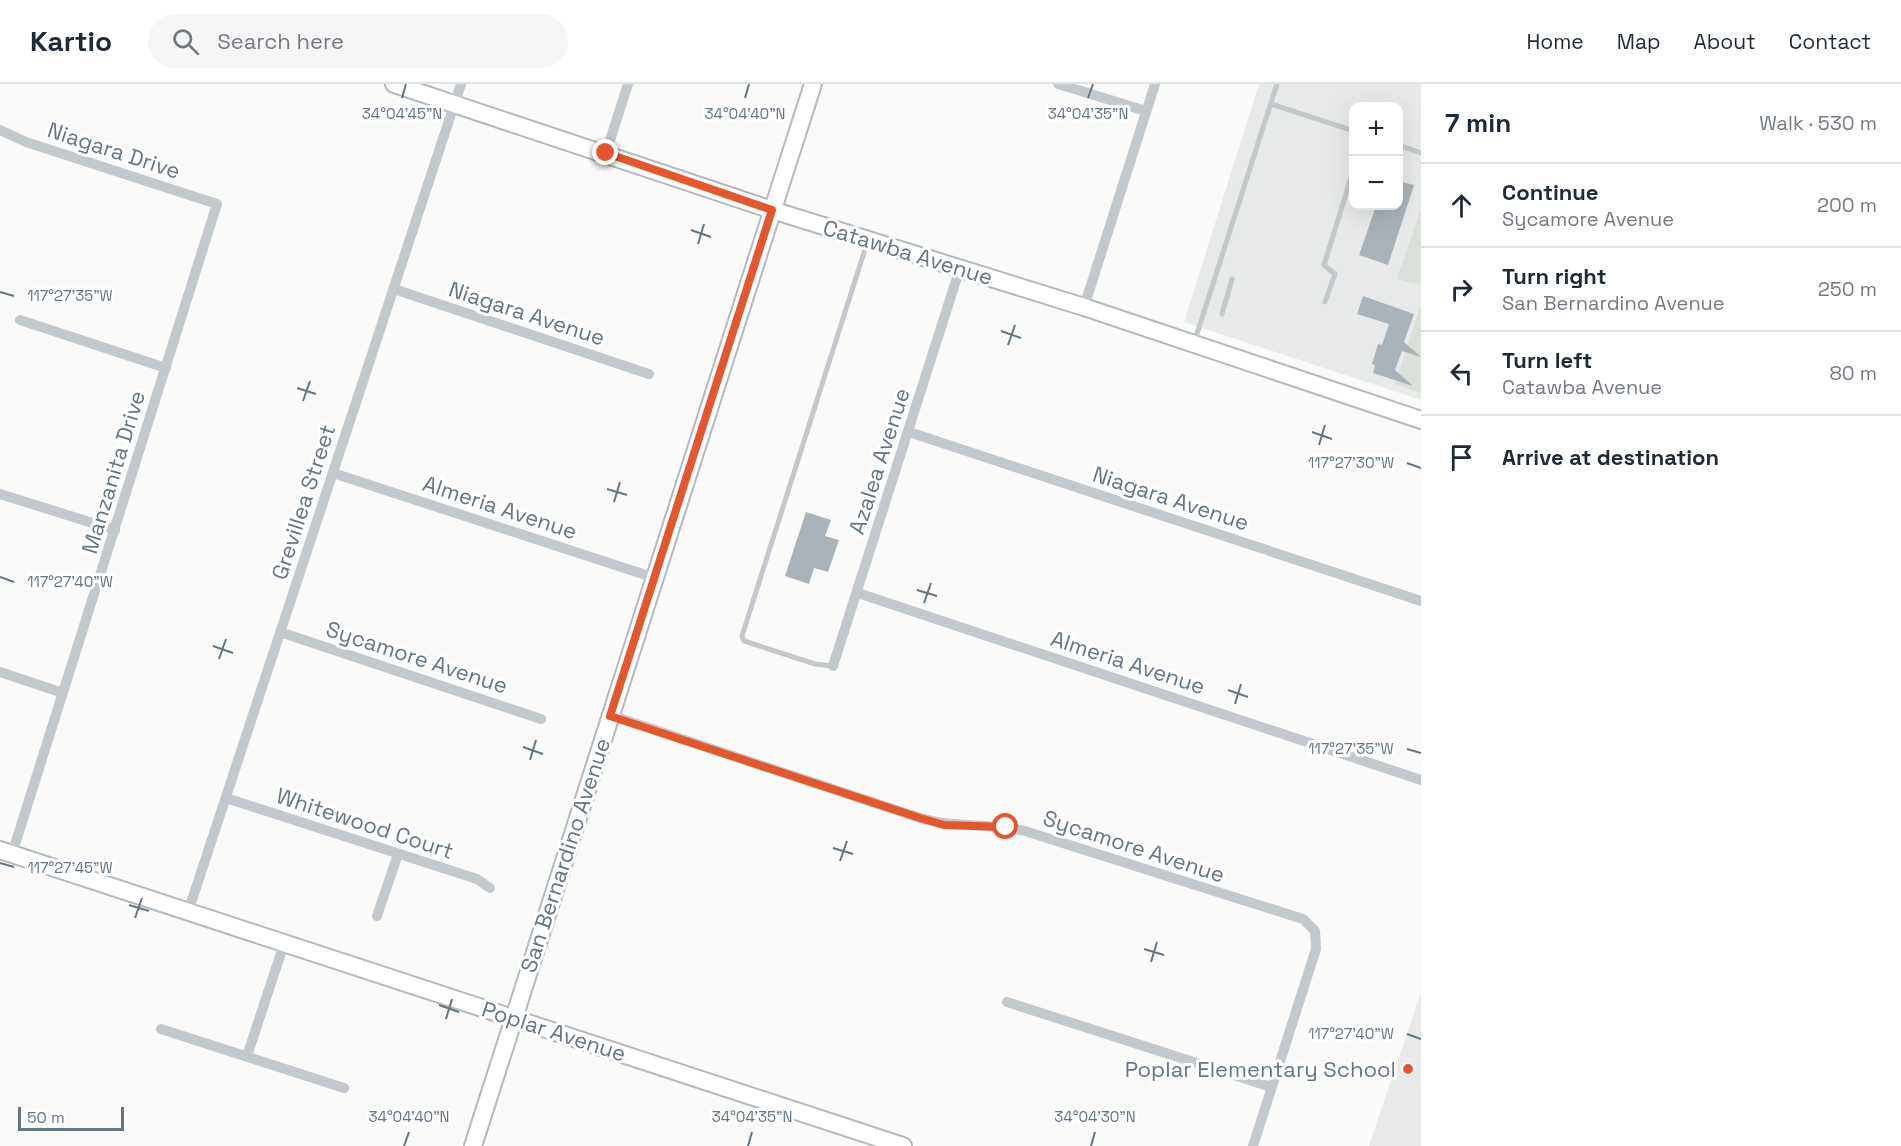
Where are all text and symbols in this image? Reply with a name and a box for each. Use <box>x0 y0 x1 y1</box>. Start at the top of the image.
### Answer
search box <box>148 14 568 68</box>
text: Kartio <box>30 23 112 59</box>
icon: search <box>169 25 202 58</box>
text: Search here <box>217 27 344 55</box>
text: Home <box>1526 28 1584 55</box>
text: Map <box>1617 28 1661 55</box>
text: About <box>1694 28 1756 55</box>
text: Contact <box>1789 28 1871 55</box>
map controls <box>1349 102 1403 210</box>
button: + <box>1349 102 1403 156</box>
text: 34°04'45"N <box>362 104 442 123</box>
text: 34°04'40"N <box>704 104 786 123</box>
text: 34°04'35"N <box>1048 104 1128 123</box>
text: 7 min <box>1445 106 1511 140</box>
text: Walk · 530 m <box>1759 110 1877 136</box>
street label: Niagara Drive <box>44 115 184 185</box>
route end <box>592 139 618 165</box>
button: − <box>1349 156 1403 210</box>
text: Continue <box>1502 178 1598 206</box>
icon: ahead <box>1445 189 1478 222</box>
text: 200 m <box>1817 192 1877 218</box>
text: Sycamore Avenue <box>1502 206 1674 232</box>
street label: Catawba Avenue <box>820 213 996 291</box>
text: Turn right <box>1502 262 1607 290</box>
icon: right <box>1445 273 1478 306</box>
street label: Niagara Avenue <box>445 275 609 351</box>
text: 250 m <box>1818 276 1877 302</box>
text: 117°27'35"W <box>27 286 113 305</box>
text: San Bernardino Avenue <box>1502 290 1725 316</box>
text: Turn left <box>1502 346 1592 374</box>
icon: left <box>1445 357 1478 390</box>
text: 80 m <box>1829 360 1877 386</box>
text: Catawba Avenue <box>1502 374 1662 400</box>
street label: Azalea Avenue <box>842 384 916 538</box>
street label: Manzanita Drive <box>75 387 151 557</box>
street label: Grevillea Street <box>265 421 341 583</box>
icon: arrive <box>1445 441 1478 474</box>
text: Arrive at destination <box>1502 443 1719 471</box>
text: 117°27'30"W <box>1308 453 1394 472</box>
street label: Niagara Avenue <box>1089 460 1253 536</box>
street label: Almeria Avenue <box>419 469 581 545</box>
text: 117°27'40"W <box>27 572 113 591</box>
street label: Sycamore Avenue <box>323 614 511 700</box>
street label: Almeria Avenue <box>1047 624 1209 700</box>
street label: San Bernardino Avenue <box>514 734 616 976</box>
text: 117°27'35"W <box>1308 739 1394 758</box>
street label: Whitewood Court <box>273 781 457 865</box>
street label: Sycamore Avenue <box>1040 803 1228 889</box>
route start <box>992 813 1018 839</box>
text: 117°27'45"W <box>27 858 113 877</box>
street label: Poplar Avenue <box>478 995 630 1067</box>
text: 117°27'40"W <box>1308 1024 1394 1043</box>
place label: Poplar Elementary School <box>1125 1055 1396 1083</box>
marker: Poplar Elementary School <box>1401 1062 1415 1076</box>
scale bar <box>18 1104 124 1132</box>
text: 50 m <box>27 1107 65 1128</box>
text: 34°04'40"N <box>368 1107 450 1126</box>
text: 34°04'35"N <box>712 1107 792 1126</box>
text: 34°04'30"N <box>1054 1107 1136 1126</box>

